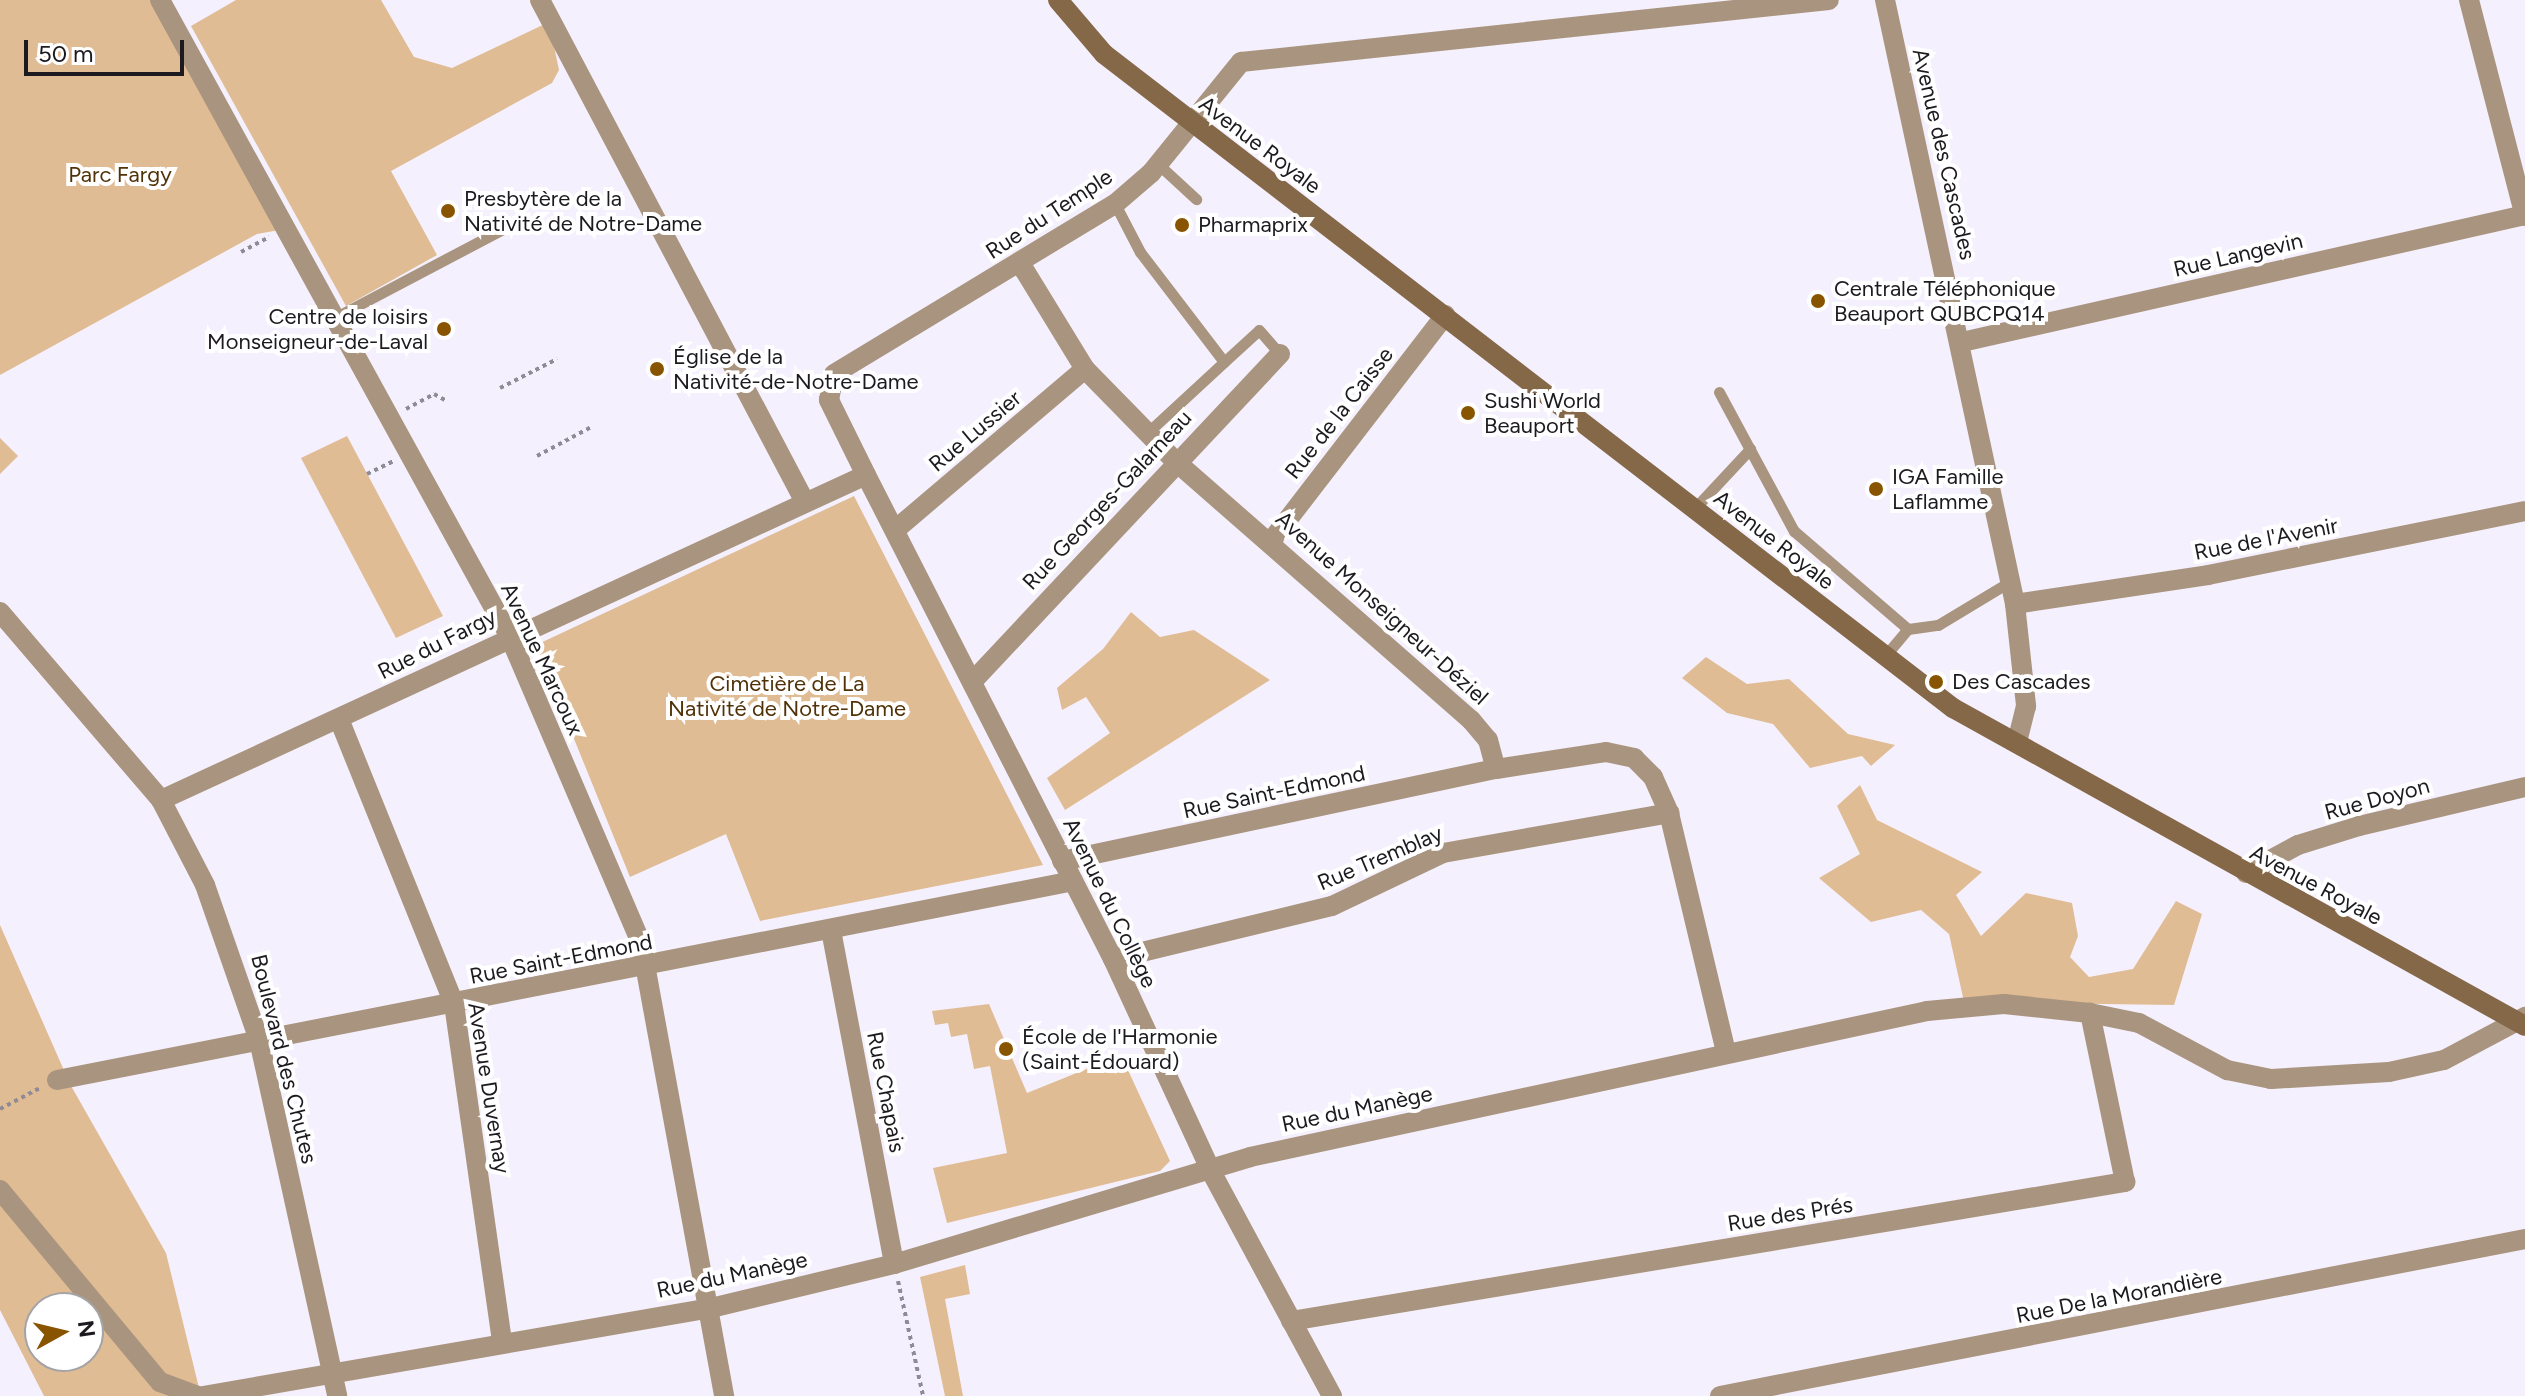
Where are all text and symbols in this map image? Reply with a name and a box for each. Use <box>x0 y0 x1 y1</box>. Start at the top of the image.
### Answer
scale bar <box>28 24 188 74</box>
text: 50 m <box>38 39 94 68</box>
street label: Avenue des Cascades <box>1907 46 1981 262</box>
street label: Avenue Royale <box>1194 91 1326 199</box>
park label: Parc Fargy <box>68 162 172 188</box>
street label: Rue du Temple <box>981 163 1117 265</box>
place label: Presbytère de la Nativité de Notre-Dame <box>464 185 702 236</box>
marker: Presbytère de la Nativité de Notre-Dame <box>439 202 457 220</box>
place label: Pharmaprix <box>1198 212 1308 238</box>
marker: Pharmaprix <box>1173 216 1191 234</box>
street label: Rue Langevin <box>2171 227 2305 283</box>
place label: Centrale Téléphonique Beauport QUBCPQ14 <box>1834 275 2056 326</box>
marker: Centrale Téléphonique Beauport QUBCPQ14 <box>1809 292 1827 310</box>
place label: Centre de loisirs Monseigneur-de-Laval <box>207 303 428 354</box>
marker: Centre de loisirs Monseigneur-de-Laval <box>435 320 453 338</box>
street label: Rue de la Caisse <box>1279 342 1399 484</box>
place label: Église de la Nativité-de-Notre-Dame <box>673 343 919 394</box>
marker: Église de la Nativité-de-Notre-Dame <box>648 360 666 378</box>
street label: Rue Lussier <box>924 385 1026 477</box>
place label: Sushi World Beauport <box>1484 387 1601 438</box>
marker: Sushi World Beauport <box>1459 404 1477 422</box>
street label: Rue Georges-Galarneau <box>1017 405 1197 595</box>
place label: IGA Famille Laflamme <box>1892 463 2003 514</box>
marker: IGA Famille Laflamme <box>1867 480 1885 498</box>
street label: Avenue Royale <box>1709 485 1839 595</box>
street label: Avenue Monseigneur-Déziel <box>1270 506 1494 710</box>
street label: Rue de l'Avenir <box>2192 512 2340 566</box>
street label: Avenue Marcoux <box>495 579 589 739</box>
street label: Rue du Fargy <box>374 603 500 685</box>
place label: Des Cascades <box>1952 669 2090 695</box>
park label: Cimetière de La Nativité de Notre-Dame <box>668 670 906 722</box>
marker: Des Cascades <box>1927 673 1945 691</box>
street label: Rue Saint-Edmond <box>1180 760 1368 824</box>
street label: Rue Doyon <box>2322 772 2432 826</box>
street label: Avenue du Collège <box>1057 814 1163 992</box>
street label: Rue Tremblay <box>1314 820 1446 896</box>
street label: Avenue Royale <box>2246 839 2386 931</box>
street label: Rue Saint-Edmond <box>467 928 655 990</box>
street label: Boulevard des Chutes <box>245 952 323 1166</box>
street label: Avenue Duvernay <box>462 1001 516 1175</box>
place label: École de l'Harmonie (Saint-Édouard) <box>1022 1023 1218 1074</box>
street label: Rue Chapais <box>861 1029 911 1155</box>
marker: École de l'Harmonie (Saint-Édouard) <box>997 1040 1015 1058</box>
street label: Rue du Manège <box>1279 1080 1435 1138</box>
street label: Rue des Prés <box>1725 1191 1855 1237</box>
street label: Rue du Manège <box>654 1246 810 1304</box>
street label: Rue De la Morandière <box>2014 1263 2224 1329</box>
north arrow <box>24 1292 104 1372</box>
text: N <box>72 1319 101 1339</box>

